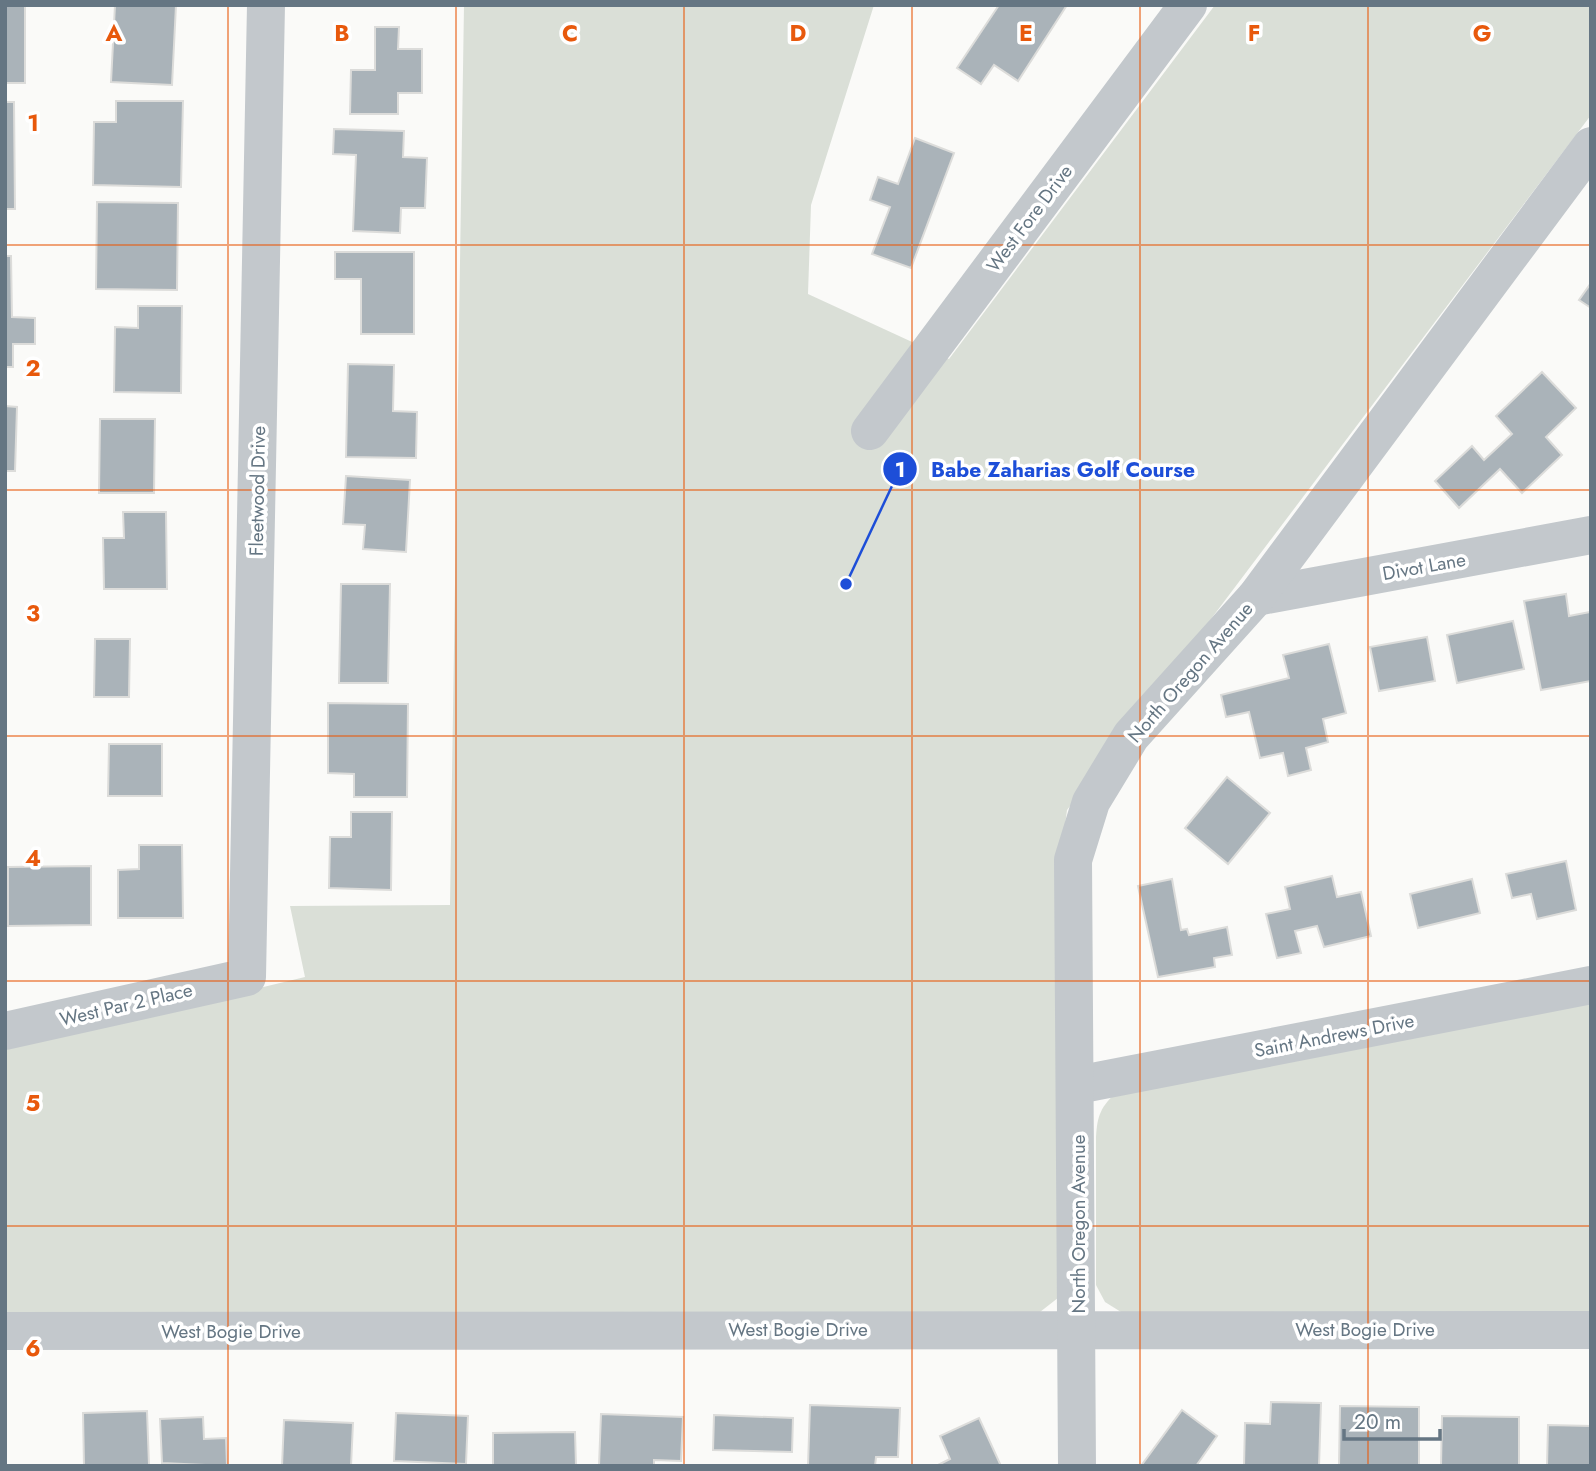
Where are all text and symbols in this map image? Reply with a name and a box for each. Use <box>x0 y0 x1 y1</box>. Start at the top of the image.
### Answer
text: A <box>105 16 123 50</box>
text: B <box>334 16 350 50</box>
text: C <box>562 16 578 50</box>
text: D <box>790 16 807 50</box>
text: E <box>1019 16 1033 50</box>
text: F <box>1248 16 1260 50</box>
text: G <box>1473 16 1491 50</box>
text: 1 <box>27 106 39 140</box>
street label: West Fore Drive <box>980 159 1079 278</box>
text: 2 <box>25 351 41 385</box>
street label: Fleetwood Drive <box>243 425 272 556</box>
callout: Babe Zaharias Golf Course <box>882 448 1209 490</box>
text: 1 <box>895 455 905 485</box>
text: Babe Zaharias Golf Course <box>931 455 1195 485</box>
street label: Divot Lane <box>1380 546 1468 587</box>
text: 3 <box>26 596 40 630</box>
street label: North Oregon Avenue <box>1121 596 1259 749</box>
text: 4 <box>25 841 41 875</box>
street label: West Par 2 Place <box>57 976 195 1033</box>
street label: Saint Andrews Drive <box>1252 1007 1417 1064</box>
text: 5 <box>26 1086 40 1120</box>
street label: North Oregon Avenue <box>1065 1134 1092 1313</box>
street label: West Bogie Drive <box>728 1316 868 1343</box>
street label: West Bogie Drive <box>1295 1316 1435 1343</box>
street label: West Bogie Drive <box>161 1318 301 1345</box>
text: 6 <box>25 1331 41 1365</box>
scale bar <box>1344 1398 1440 1442</box>
text: 20 m <box>1354 1407 1401 1437</box>

